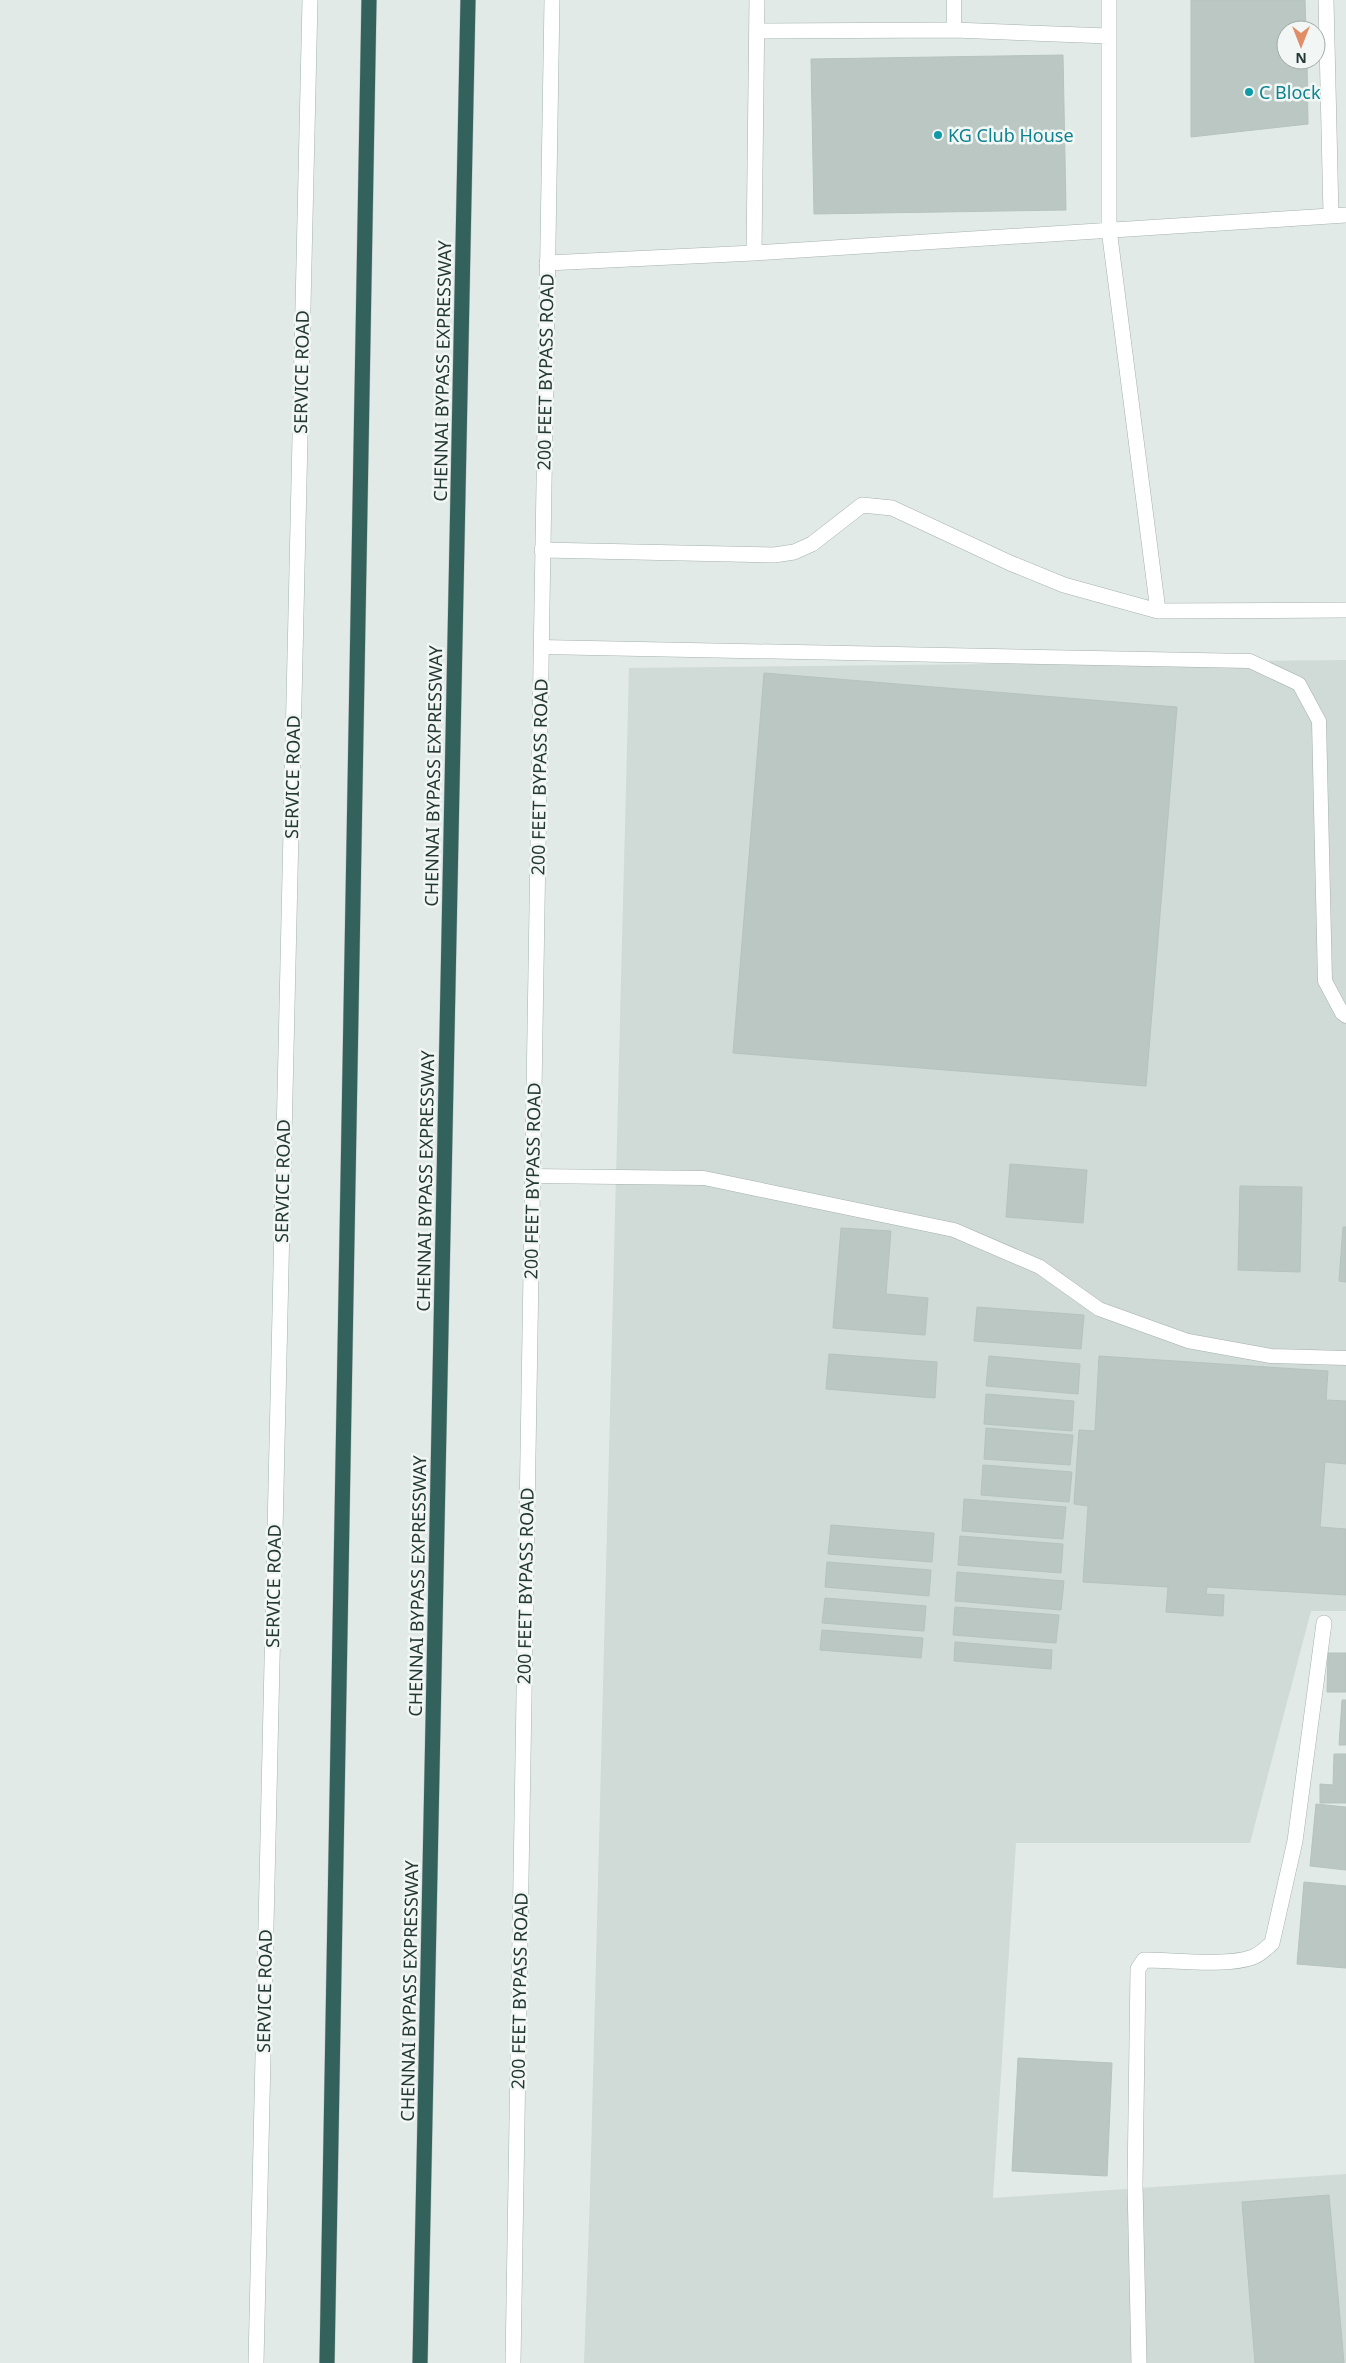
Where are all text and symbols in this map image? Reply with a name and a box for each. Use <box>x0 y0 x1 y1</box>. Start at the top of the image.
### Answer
north arrow <box>1276 20 1326 70</box>
text: N <box>1295 49 1307 68</box>
place label: C Block <box>1259 80 1321 104</box>
marker: C Block <box>1243 86 1255 98</box>
place label: KG Club House <box>948 123 1074 147</box>
marker: KG Club House <box>932 129 944 141</box>
street label: CHENNAI BYPASS EXPRESSWAY <box>428 239 456 502</box>
street label: 200 FEET BYPASS ROAD <box>531 273 559 471</box>
street label: SERVICE ROAD <box>288 310 314 434</box>
street label: CHENNAI BYPASS EXPRESSWAY <box>419 644 447 907</box>
street label: 200 FEET BYPASS ROAD <box>525 678 553 876</box>
street label: SERVICE ROAD <box>279 715 305 839</box>
street label: CHENNAI BYPASS EXPRESSWAY <box>411 1049 439 1312</box>
street label: 200 FEET BYPASS ROAD <box>518 1082 546 1280</box>
street label: SERVICE ROAD <box>269 1119 295 1243</box>
street label: CHENNAI BYPASS EXPRESSWAY <box>403 1454 431 1717</box>
street label: 200 FEET BYPASS ROAD <box>511 1487 539 1685</box>
street label: SERVICE ROAD <box>260 1524 286 1648</box>
street label: CHENNAI BYPASS EXPRESSWAY <box>395 1859 423 2122</box>
street label: 200 FEET BYPASS ROAD <box>505 1892 533 2090</box>
street label: SERVICE ROAD <box>251 1929 277 2053</box>

